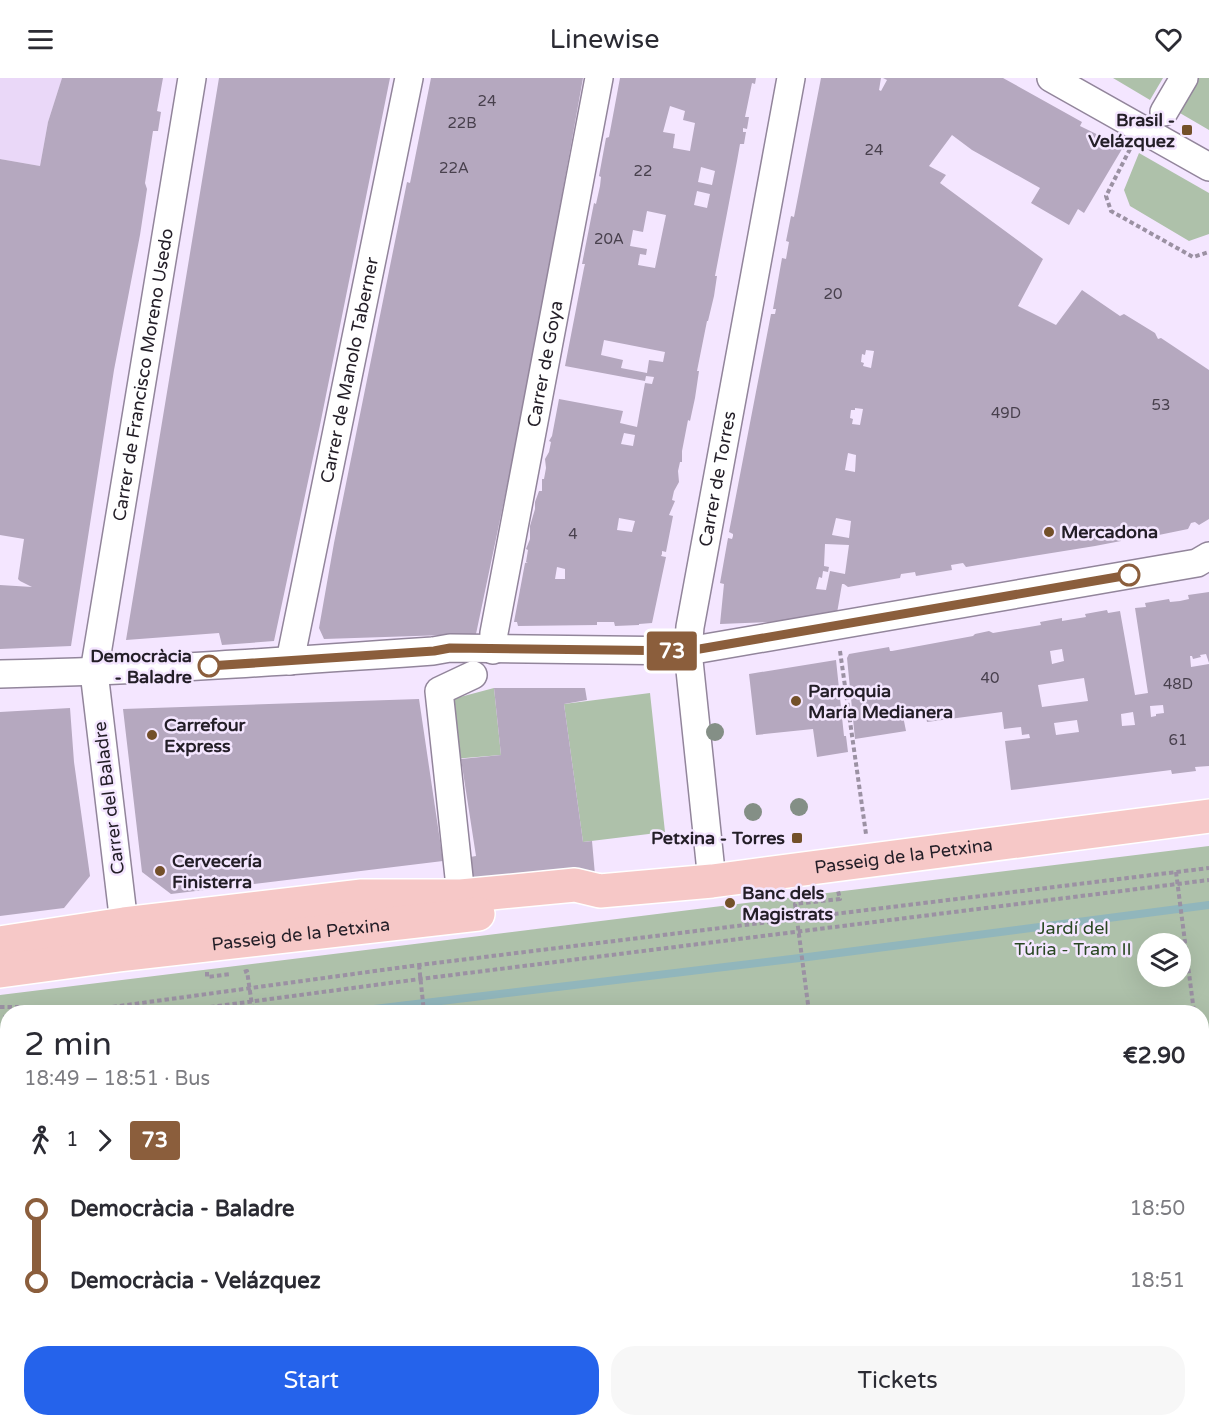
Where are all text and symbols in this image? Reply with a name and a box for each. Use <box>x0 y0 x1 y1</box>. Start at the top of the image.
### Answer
icon: menu <box>24 23 57 56</box>
text: Linewise <box>549 23 660 56</box>
icon: heart <box>1152 23 1185 56</box>
house number: 24 <box>478 92 496 110</box>
place label: Brasil - Velázquez <box>1088 109 1175 152</box>
house number: 22B <box>447 114 477 132</box>
marker: Brasil - Velázquez <box>1180 123 1194 137</box>
house number: 24 <box>865 141 883 159</box>
house number: 22A <box>439 159 469 177</box>
house number: 22 <box>634 162 652 180</box>
street label: Carrer de Francisco Moreno Usedo <box>108 227 178 523</box>
house number: 20A <box>594 230 624 248</box>
street label: Carrer de Manolo Taberner <box>316 255 383 485</box>
house number: 20 <box>824 285 842 303</box>
street label: Carrer de Goya <box>522 299 568 429</box>
house number: 53 <box>1152 396 1170 414</box>
house number: 49D <box>991 404 1021 422</box>
street label: Carrer de Torres <box>694 409 741 548</box>
place label: Mercadona <box>1061 521 1158 543</box>
house number: 4 <box>568 525 578 543</box>
marker: Mercadona <box>1042 525 1056 539</box>
unlabelled marker <box>1118 564 1140 586</box>
line badge: 73 <box>645 632 699 670</box>
text: 73 <box>659 639 685 664</box>
place label: Democràcia - Baladre <box>90 645 192 688</box>
marker: Democràcia - Baladre <box>198 655 220 677</box>
house number: 40 <box>981 669 999 687</box>
house number: 48D <box>1163 675 1193 693</box>
place label: Parroquia María Medianera <box>808 680 953 723</box>
marker: Parroquia María Medianera <box>789 694 803 708</box>
place label: Carrefour Express <box>164 714 247 757</box>
street label: Carrer del Baladre <box>89 720 129 876</box>
marker: Carrefour Express <box>145 728 159 742</box>
house number: 61 <box>1169 731 1187 749</box>
place label: Petxina - Torres <box>651 827 785 849</box>
marker: Petxina - Torres <box>790 831 804 845</box>
street label: Passeig de la Petxina <box>813 833 994 878</box>
place label: Cervecería Finisterra <box>172 850 262 893</box>
marker: Cervecería Finisterra <box>153 864 167 878</box>
place label: Banc dels Magistrats <box>742 882 833 925</box>
marker: Banc dels Magistrats <box>723 896 737 910</box>
street label: Passeig de la Petxina <box>210 913 391 955</box>
park label: Jardí del Túria - Tram II <box>1014 917 1132 960</box>
map controls <box>1137 933 1191 987</box>
button: layers <box>1137 933 1191 987</box>
text: 2 min <box>24 1025 112 1064</box>
text: €2.90 <box>1123 1043 1185 1069</box>
text: 18:49 – 18:51 · Bus <box>24 1067 210 1091</box>
icon: walk <box>24 1124 57 1157</box>
icon: forward <box>88 1124 121 1157</box>
text: 1 <box>66 1128 79 1152</box>
text: 73 <box>142 1128 168 1153</box>
text: Democràcia - Baladre <box>70 1196 295 1222</box>
text: 18:50 <box>1130 1197 1185 1221</box>
text: Democràcia - Velázquez <box>70 1268 321 1294</box>
text: 18:51 <box>1130 1269 1185 1293</box>
button: Start <box>24 1346 599 1415</box>
button: Tickets <box>611 1346 1185 1415</box>

